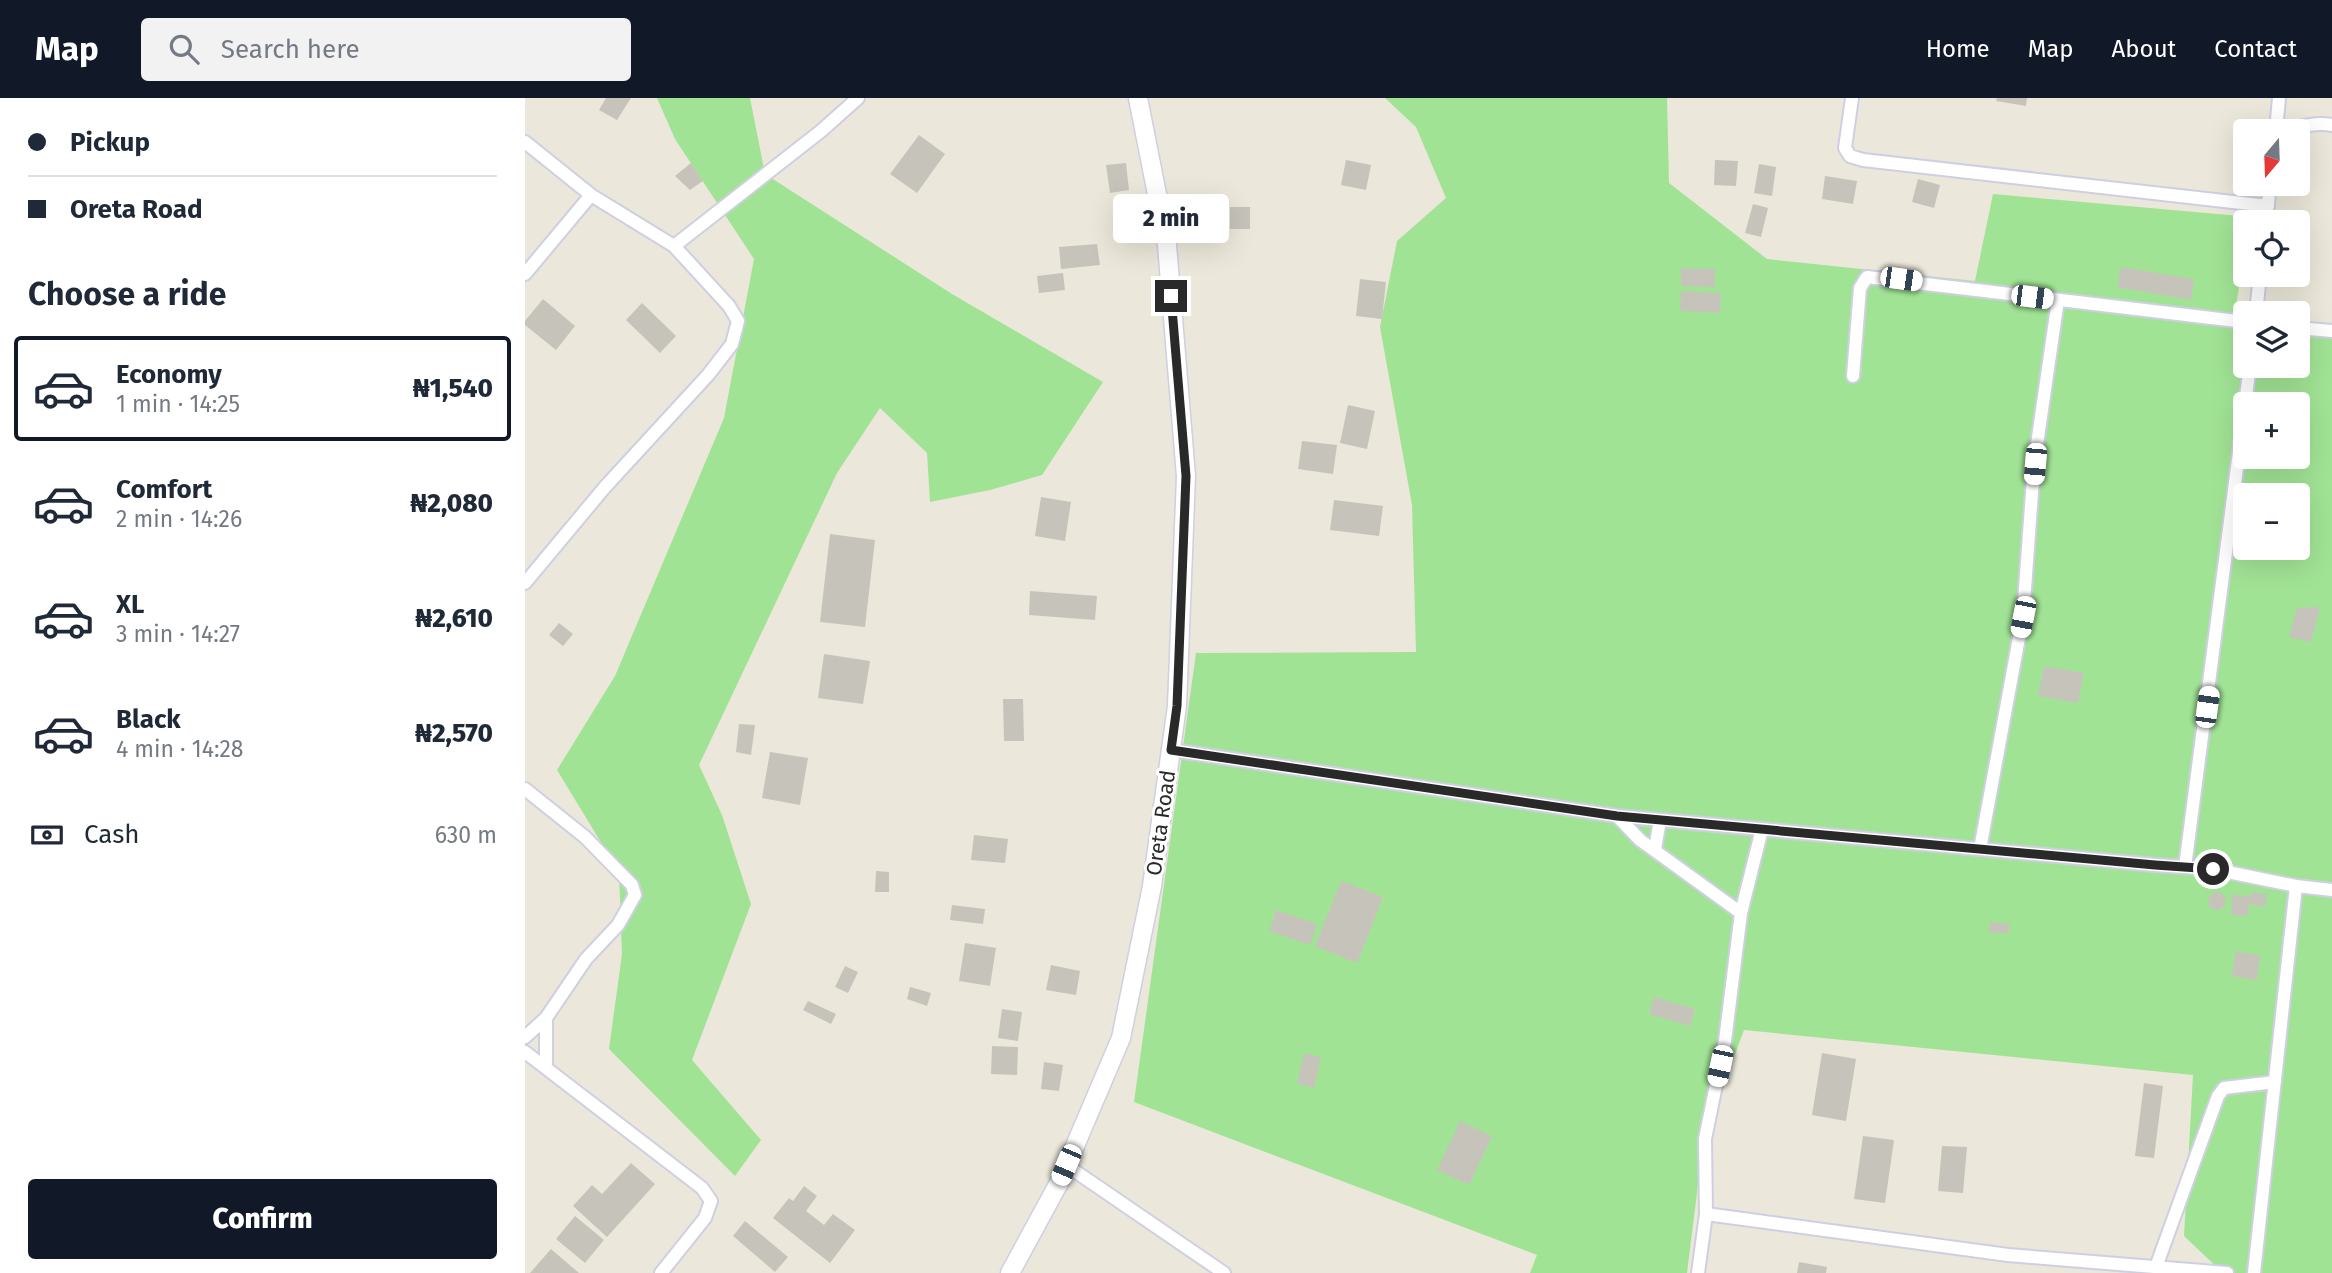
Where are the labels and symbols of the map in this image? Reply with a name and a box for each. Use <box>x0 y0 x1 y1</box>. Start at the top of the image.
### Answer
north arrow <box>2233 119 2310 196</box>
callout: 2 min <box>1113 194 1229 244</box>
car <box>1879 266 1924 292</box>
route end <box>1155 280 1187 312</box>
car <box>2010 284 2055 310</box>
car <box>2023 442 2048 486</box>
car <box>2009 594 2038 640</box>
car <box>2194 685 2221 729</box>
street label: Oreta Road <box>1141 769 1181 877</box>
route start <box>2197 853 2229 885</box>
car <box>1706 1043 1735 1089</box>
car <box>1049 1142 1084 1188</box>

